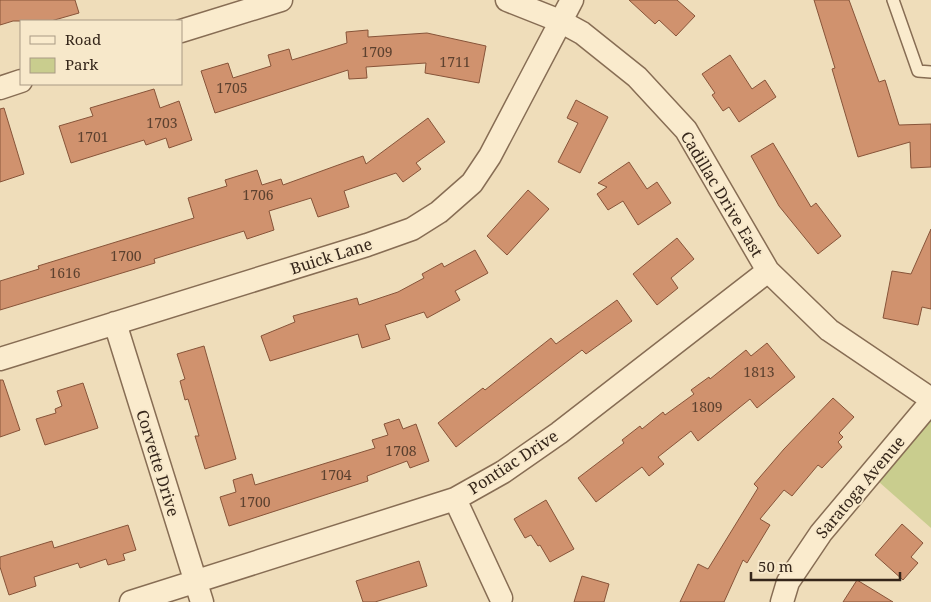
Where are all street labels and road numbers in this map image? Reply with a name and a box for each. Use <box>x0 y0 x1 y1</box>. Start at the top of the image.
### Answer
street label: Cadillac Drive East <box>676 127 768 261</box>
street label: Buick Lane <box>287 232 375 280</box>
street label: Corvette Drive <box>131 407 185 519</box>
street label: Pontiac Drive <box>464 425 562 499</box>
street label: Saratoga Avenue <box>811 431 909 543</box>

